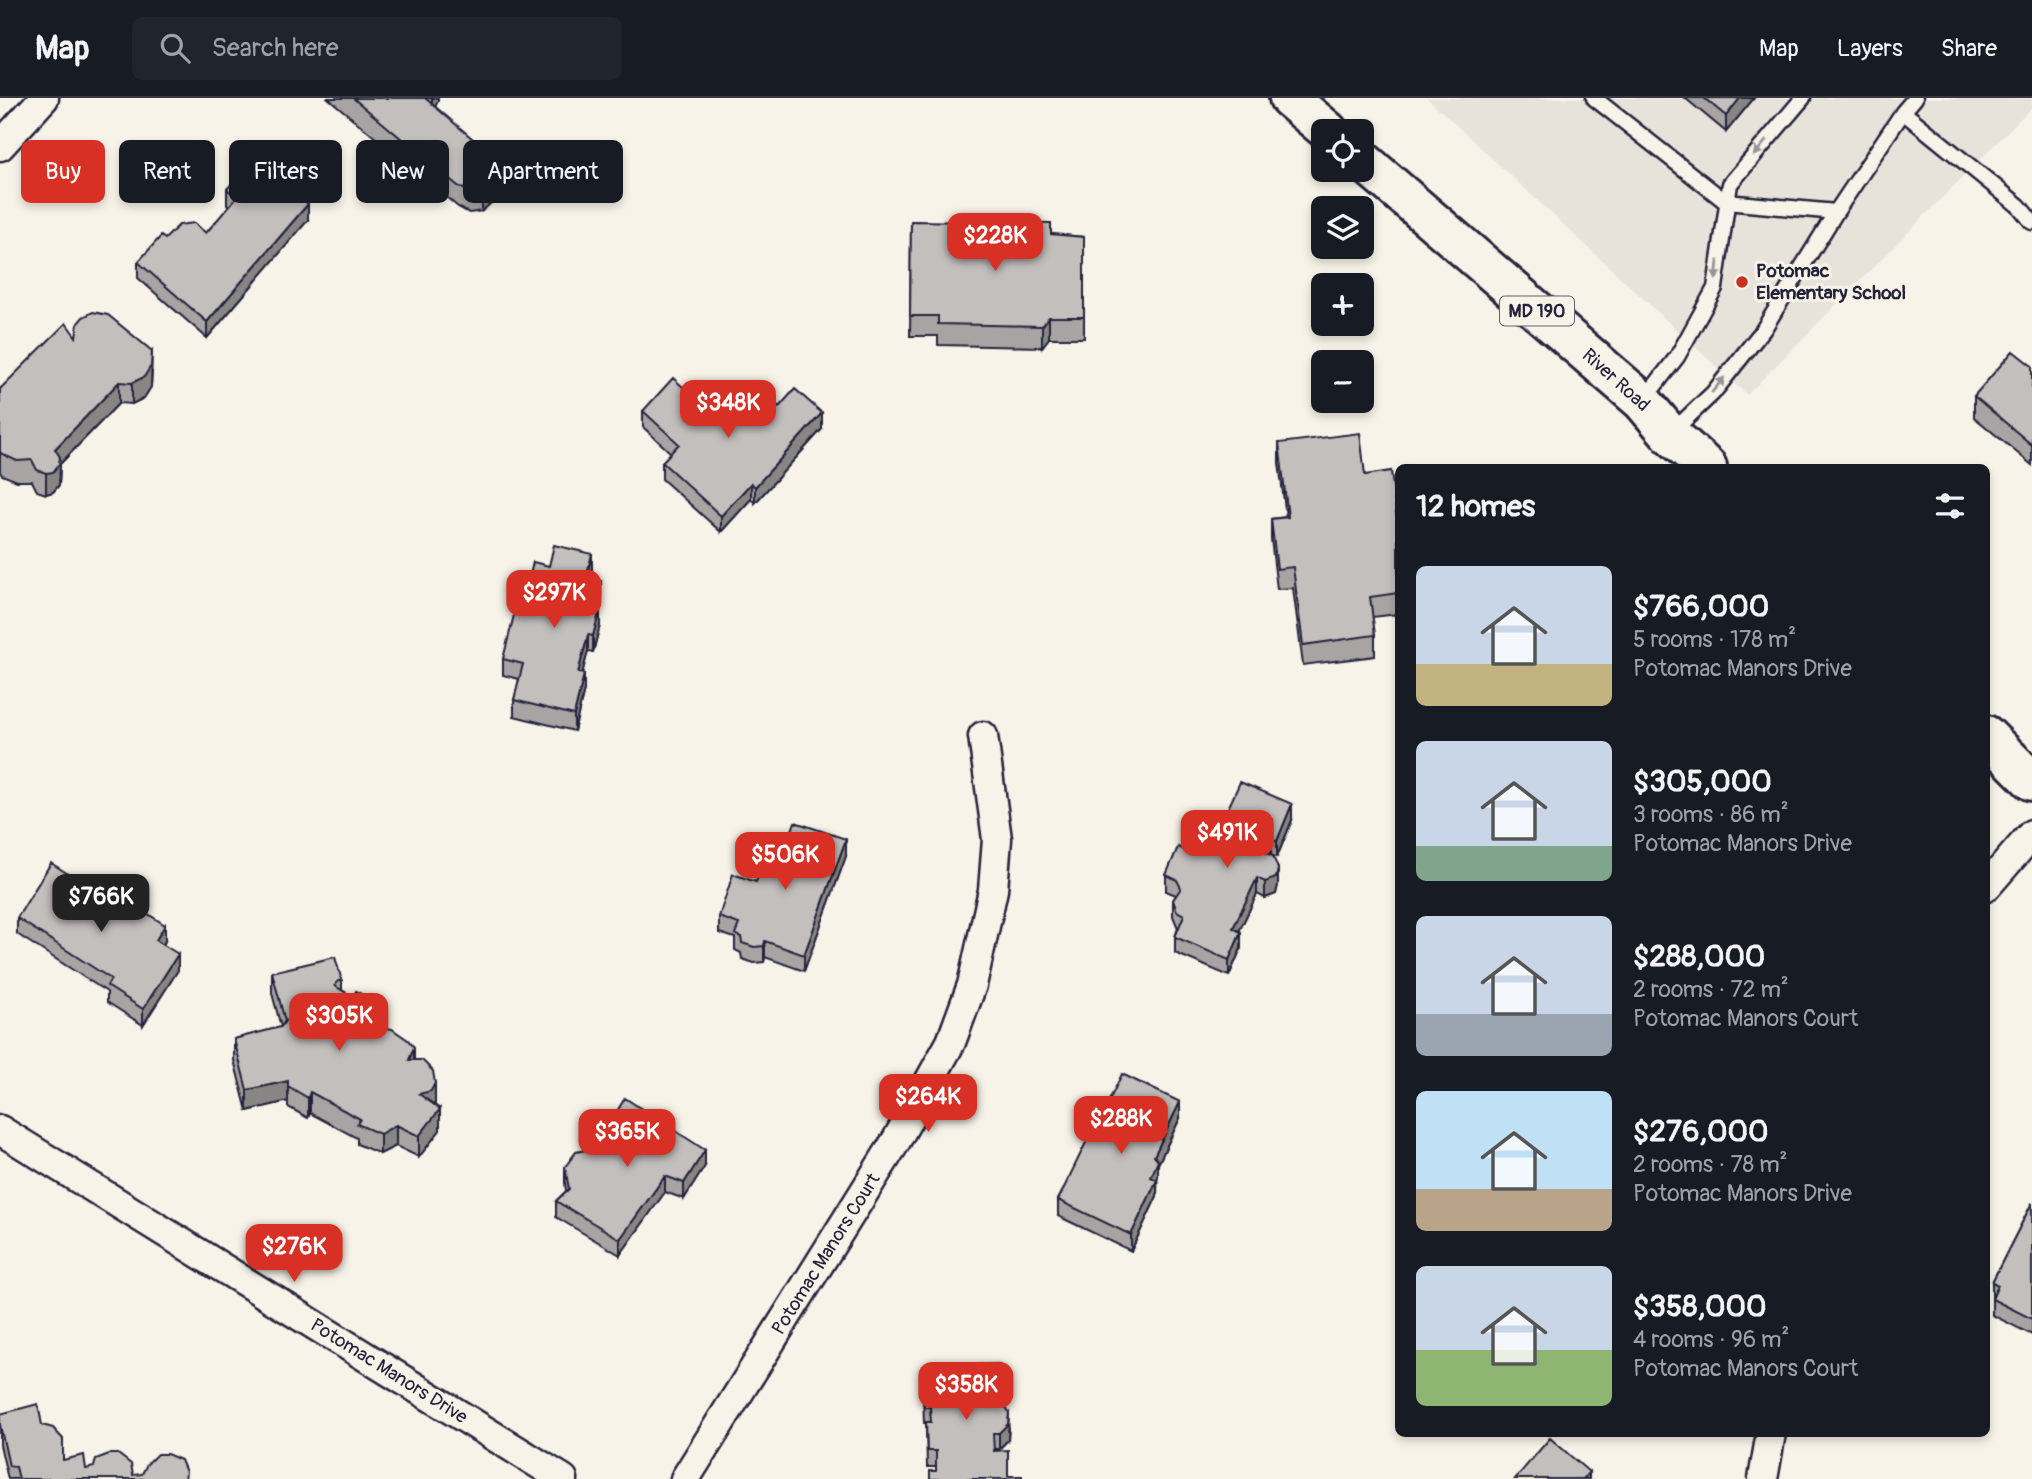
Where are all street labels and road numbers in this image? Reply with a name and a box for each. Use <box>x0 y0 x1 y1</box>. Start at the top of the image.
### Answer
road number: MD 190 <box>1500 296 1574 326</box>
street label: River Road <box>1577 343 1655 417</box>
street label: Potomac Manors Court <box>767 1168 886 1339</box>
street label: Potomac Manors Drive <box>306 1313 473 1429</box>

